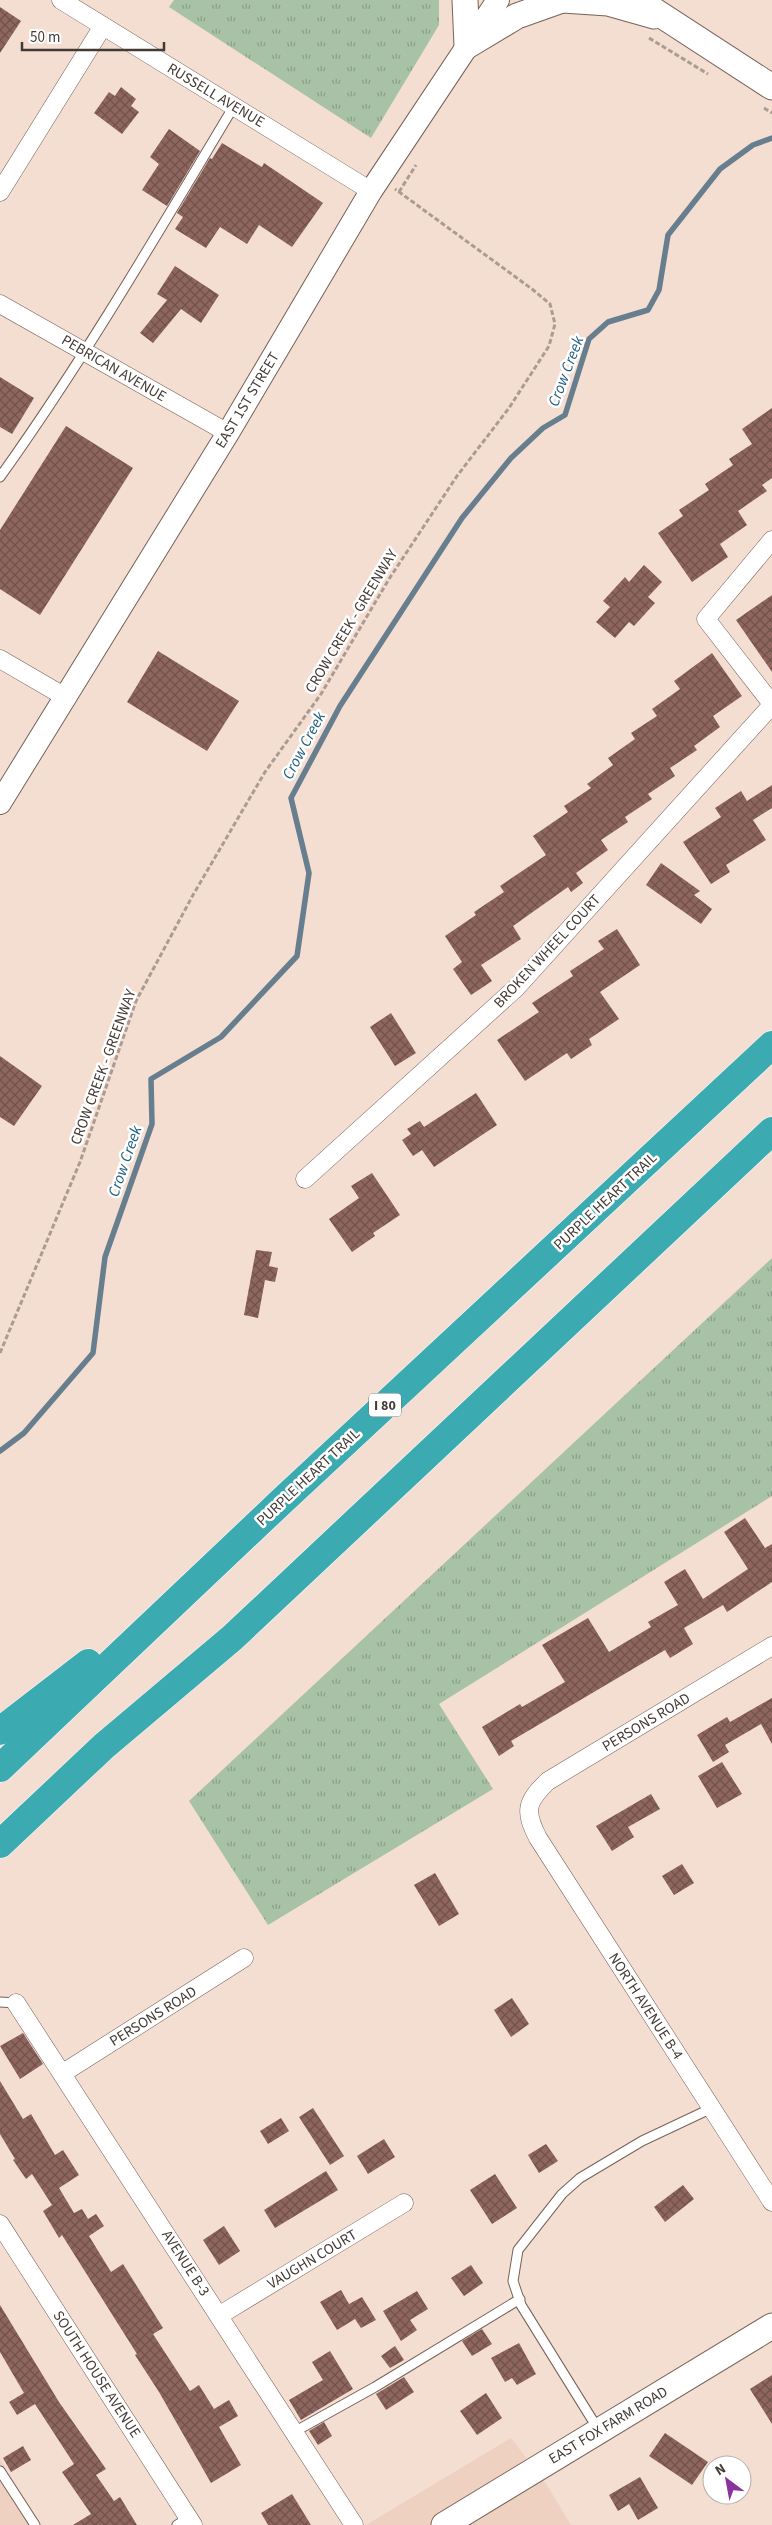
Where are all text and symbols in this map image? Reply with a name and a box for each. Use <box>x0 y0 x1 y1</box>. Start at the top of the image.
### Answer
scale bar <box>22 20 165 52</box>
text: 50 m <box>30 27 60 48</box>
street label: RUSSELL AVENUE <box>163 58 268 133</box>
street label: PEBRICAN AVENUE <box>57 330 170 407</box>
water label: Crow Creek <box>542 333 590 410</box>
street label: EAST 1ST STREET <box>210 348 285 452</box>
street label: CROW CREEK - GREENWAY <box>300 545 403 697</box>
water label: Crow Creek <box>277 707 331 783</box>
street label: BROKEN WHEEL COURT <box>489 890 606 1013</box>
street label: CROW CREEK - GREENWAY <box>66 986 142 1148</box>
water label: Crow Creek <box>103 1122 147 1200</box>
street label: PURPLE HEART TRAIL <box>549 1148 662 1255</box>
road number: I 80 <box>369 1394 401 1416</box>
street label: PURPLE HEART TRAIL <box>252 1424 365 1531</box>
street label: PERSONS ROAD <box>598 1688 694 1757</box>
street label: NORTH AVENUE B-4 <box>603 1949 688 2064</box>
street label: PERSONS ROAD <box>106 1981 201 2052</box>
street label: VAUGHN COURT <box>264 2224 361 2294</box>
street label: AVENUE B-3 <box>156 2226 215 2300</box>
street label: SOUTH HOUSE AVENUE <box>48 2307 146 2442</box>
street label: EAST FOX FARM ROAD <box>545 2382 672 2469</box>
north arrow <box>702 2455 752 2505</box>
text: N <box>711 2459 730 2481</box>

